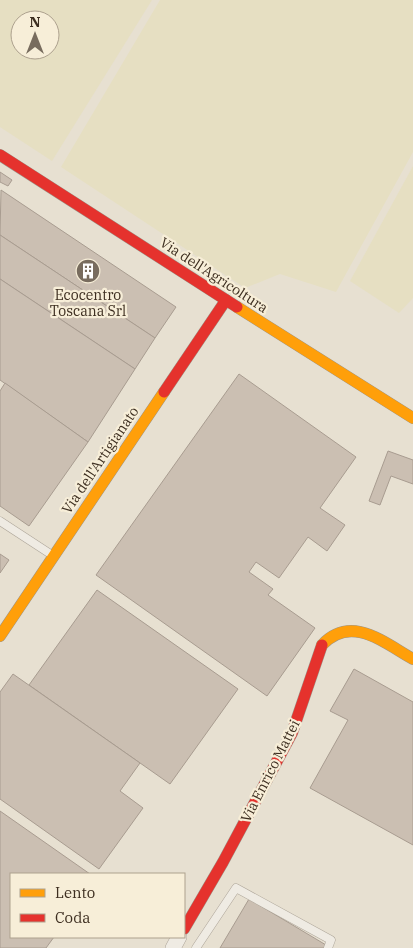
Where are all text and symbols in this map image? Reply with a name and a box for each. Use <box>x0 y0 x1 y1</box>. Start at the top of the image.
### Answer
north arrow <box>10 10 60 60</box>
text: N <box>29 13 41 31</box>
street label: Via dell'Agricoltura <box>157 233 272 317</box>
building icon: Ecocentro Toscana Srl <box>75 258 101 284</box>
place label: Ecocentro Toscana Srl <box>50 286 126 320</box>
street label: Via dell'Artigianato <box>58 403 142 517</box>
street label: Via Enrico Mattei <box>236 717 304 825</box>
legend <box>10 873 185 938</box>
text: Lento <box>55 883 95 902</box>
text: Coda <box>55 908 91 927</box>

